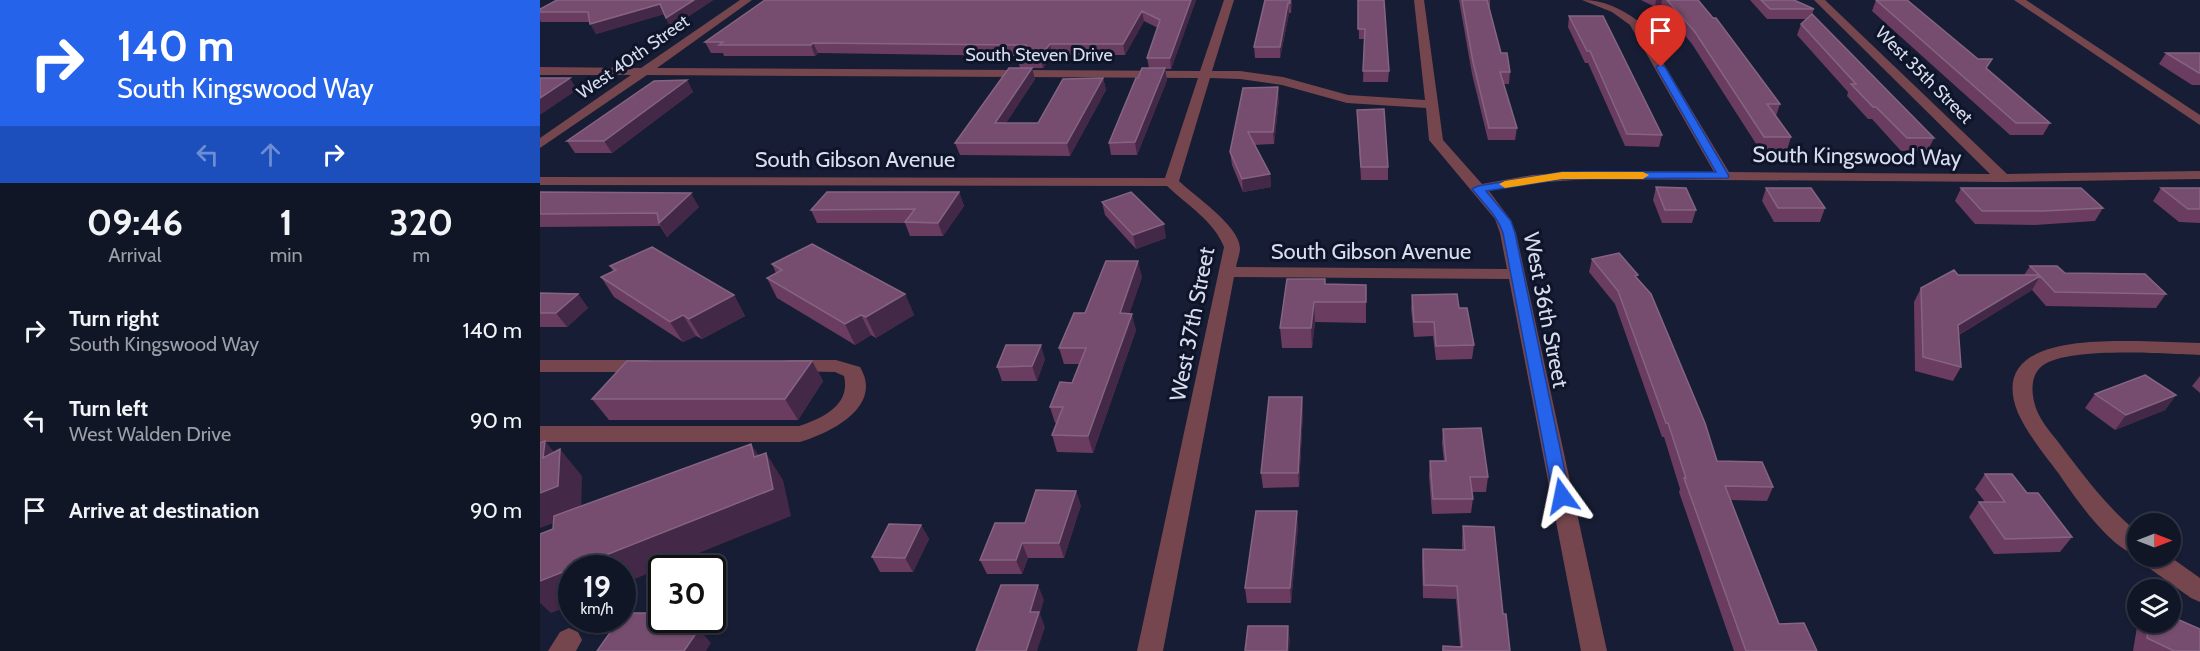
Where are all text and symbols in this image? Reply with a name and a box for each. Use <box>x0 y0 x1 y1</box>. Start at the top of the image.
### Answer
pin <box>1635 5 1686 67</box>
street label: West 40th Street <box>573 10 693 104</box>
icon: arrive <box>1644 14 1677 47</box>
text: 140 m <box>117 20 234 72</box>
street label: West 35th Street <box>1871 22 1977 128</box>
icon: right <box>18 24 96 102</box>
street label: South Steven Drive <box>965 44 1113 66</box>
text: South Kingswood Way <box>117 72 374 105</box>
icon: left <box>191 138 224 171</box>
icon: ahead <box>254 138 287 171</box>
icon: right <box>317 138 350 171</box>
street label: South Kingswood Way <box>1752 141 1962 171</box>
street label: South Gibson Avenue <box>755 146 955 173</box>
text: 09:46 <box>87 200 183 244</box>
text: 1 <box>280 200 293 244</box>
text: 320 <box>389 200 453 244</box>
street label: West 36th Street <box>1518 230 1574 391</box>
street label: South Gibson Avenue <box>1271 238 1471 265</box>
text: Arrival <box>108 243 161 267</box>
text: min <box>270 243 303 267</box>
text: m <box>413 243 430 267</box>
street label: West 37th Street <box>1164 244 1220 403</box>
text: Turn right <box>69 305 159 332</box>
icon: right <box>18 314 51 347</box>
text: 140 m <box>463 317 522 344</box>
text: South Kingswood Way <box>69 332 259 356</box>
text: Turn left <box>69 395 148 422</box>
icon: left <box>18 404 51 437</box>
text: 90 m <box>470 407 522 434</box>
text: West Walden Drive <box>69 422 231 446</box>
position arrow <box>1530 464 1594 528</box>
icon: arrive <box>18 494 51 527</box>
text: Arrive at destination <box>69 497 259 524</box>
text: 90 m <box>470 497 522 524</box>
north arrow <box>2127 513 2181 567</box>
map controls <box>2127 513 2181 633</box>
speed limit sign: 30 <box>648 555 726 633</box>
text: 19 <box>583 568 611 605</box>
button: layers <box>2127 579 2181 633</box>
text: km/h <box>581 600 613 618</box>

